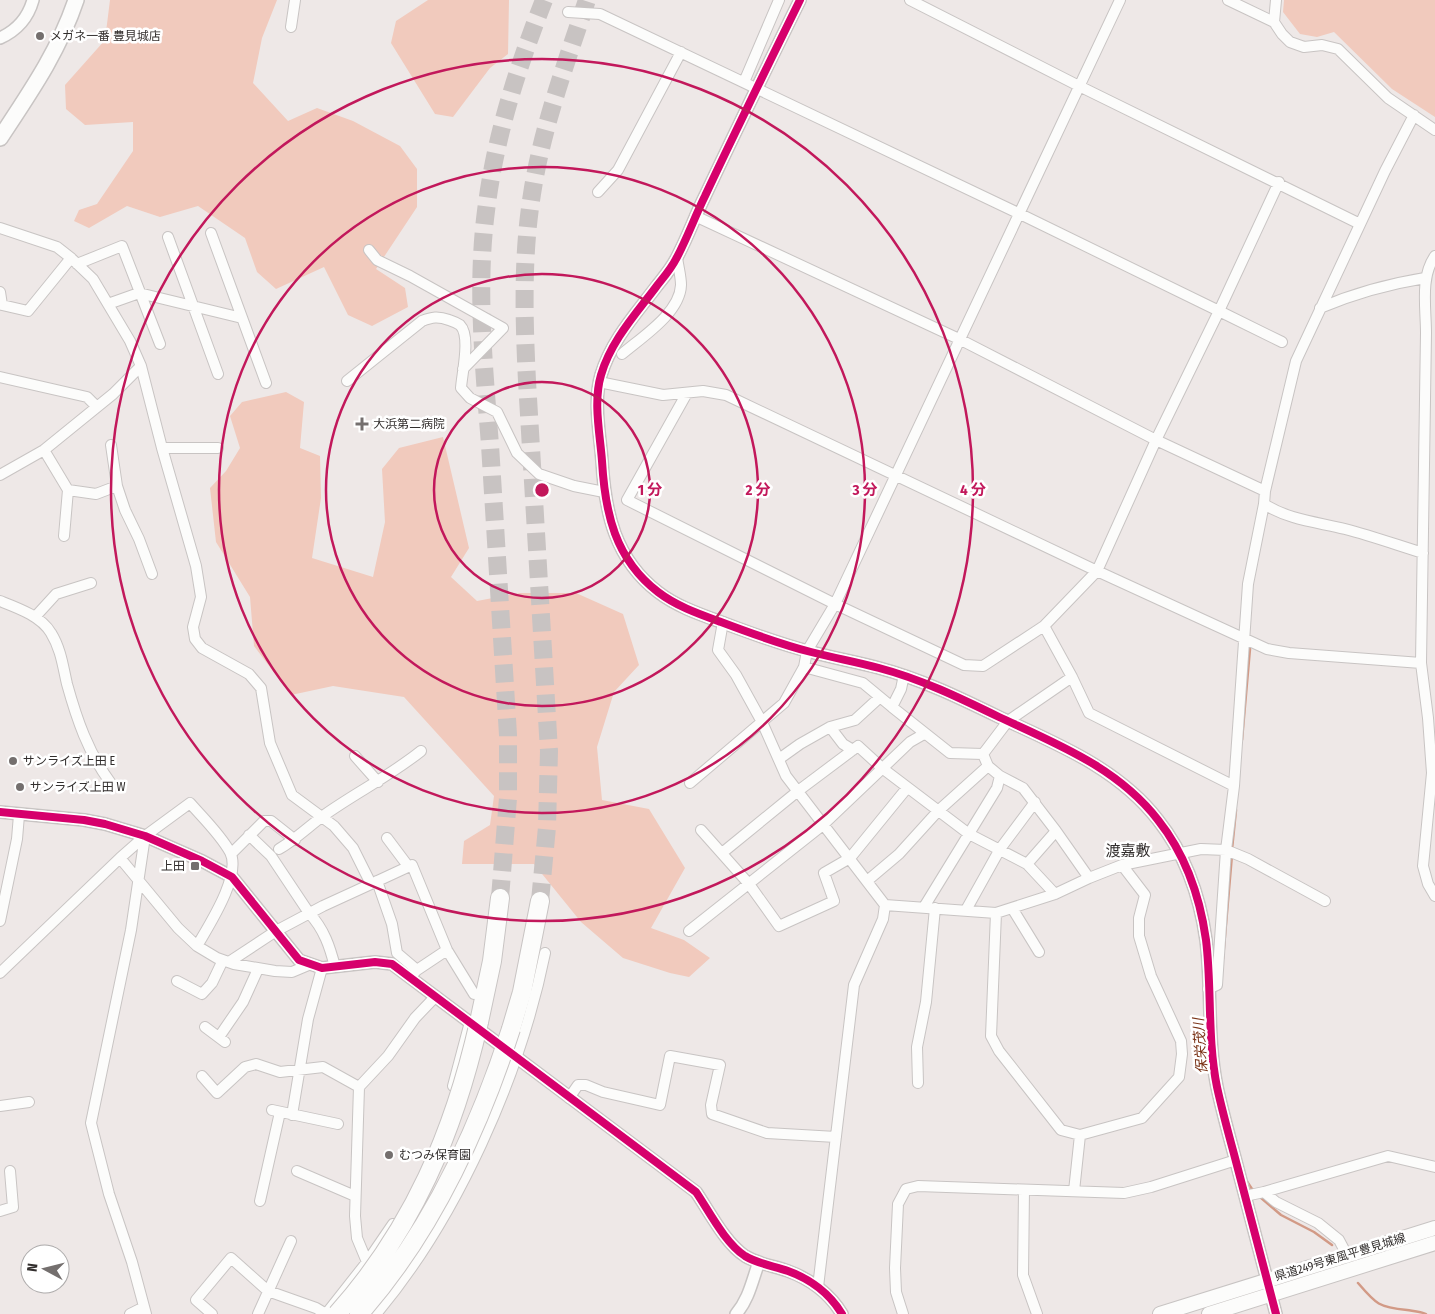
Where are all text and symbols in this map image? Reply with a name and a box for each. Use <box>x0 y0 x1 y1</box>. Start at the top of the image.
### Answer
place label: メガネ一番 豊見城店 <box>50 29 161 43</box>
marker: メガネ一番 豊見城店 <box>34 30 46 42</box>
marker: 大浜第二病院 <box>355 417 369 431</box>
place label: 大浜第二病院 <box>373 417 445 431</box>
centre of rings <box>533 481 551 499</box>
text: 1 分 <box>638 481 662 499</box>
text: 2 分 <box>744 481 771 499</box>
text: 3 分 <box>851 481 878 499</box>
text: 4 分 <box>960 481 986 499</box>
place label: サンライズ上田 E <box>23 754 115 768</box>
marker: サンライズ上田 E <box>7 755 19 767</box>
place label: サンライズ上田 W <box>30 780 125 794</box>
marker: サンライズ上田 W <box>14 781 26 793</box>
district label: 渡嘉敷 <box>1105 842 1151 860</box>
place label: 上田 <box>161 859 185 873</box>
marker: 上田 <box>189 860 201 872</box>
water label: 保栄茂川 <box>1190 1015 1211 1074</box>
place label: むつみ保育園 <box>399 1148 471 1162</box>
marker: むつみ保育園 <box>383 1149 395 1161</box>
street label: 県道249号東風平豊見城線 <box>1273 1230 1407 1284</box>
north arrow <box>20 1244 70 1294</box>
text: N <box>24 1262 42 1273</box>

